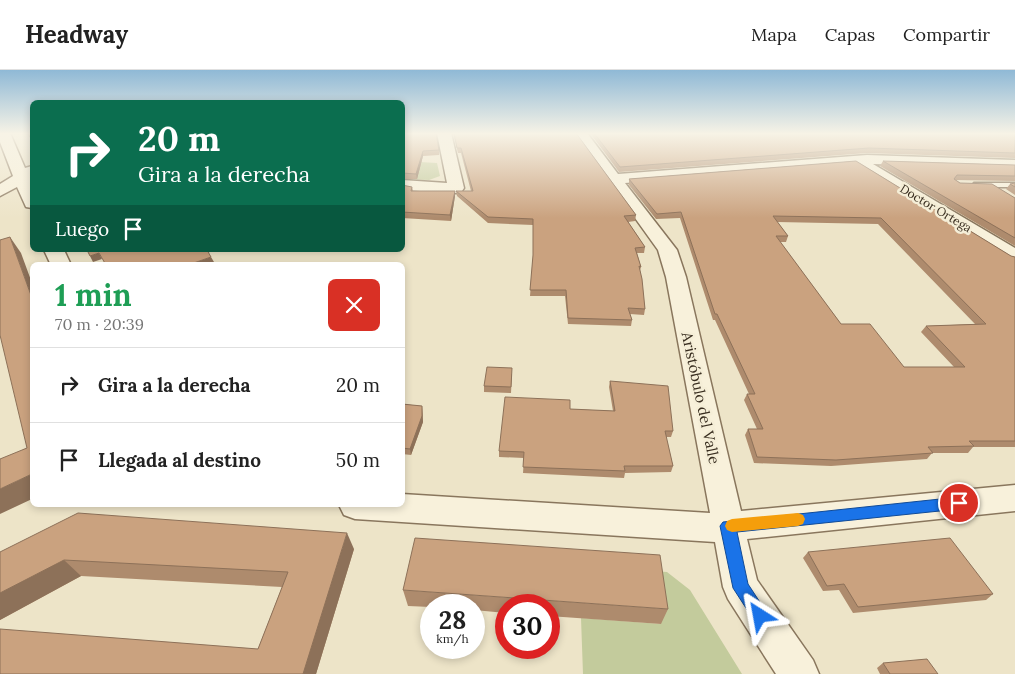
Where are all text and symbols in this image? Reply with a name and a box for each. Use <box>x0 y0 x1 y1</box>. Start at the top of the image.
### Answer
text: Headway <box>25 19 128 50</box>
text: Mapa <box>751 23 797 46</box>
text: Capas <box>825 23 875 46</box>
text: Compartir <box>903 23 990 46</box>
text: 20 m <box>138 116 220 161</box>
icon: right <box>55 120 120 185</box>
text: Gira a la derecha <box>138 160 310 188</box>
street label: Doctor Ortega <box>897 181 975 235</box>
icon: arrive <box>119 215 147 243</box>
text: Luego <box>55 217 109 241</box>
text: 1 min <box>55 276 132 314</box>
button: close <box>328 279 380 331</box>
text: 70 m · 20:39 <box>55 314 144 334</box>
street label: Aristóbulo del Valle <box>677 329 724 466</box>
icon: right <box>55 371 83 399</box>
text: Gira a la derecha <box>98 373 251 397</box>
text: 20 m <box>336 373 380 397</box>
icon: arrive <box>55 446 83 474</box>
text: Llegada al destino <box>98 448 261 472</box>
text: 50 m <box>336 448 380 472</box>
pin <box>938 482 980 524</box>
icon: arrive <box>945 489 973 517</box>
position arrow <box>733 589 785 641</box>
speed limit sign: 30 <box>495 594 560 659</box>
text: 28 <box>439 604 466 636</box>
text: km/h <box>436 631 469 646</box>

